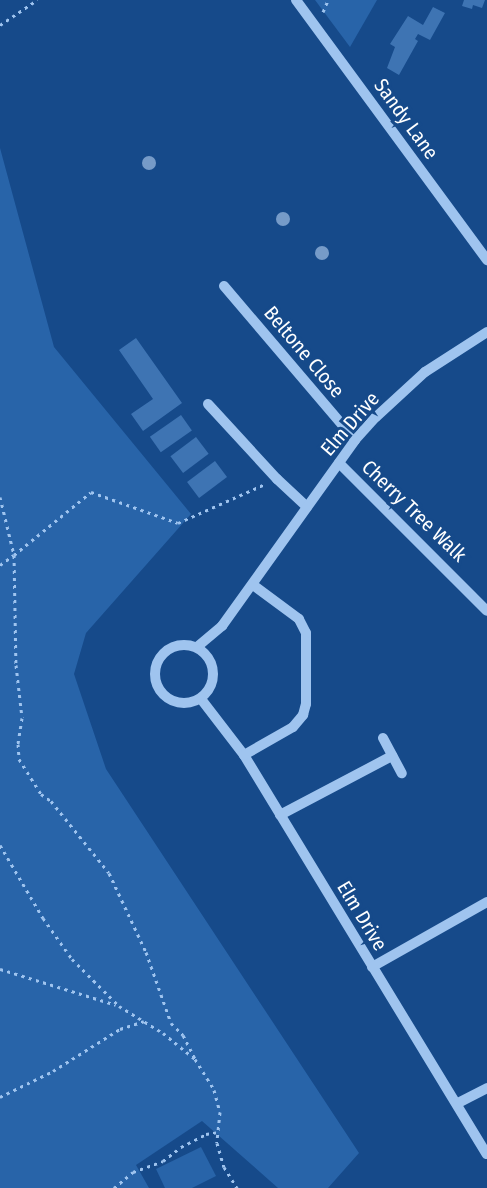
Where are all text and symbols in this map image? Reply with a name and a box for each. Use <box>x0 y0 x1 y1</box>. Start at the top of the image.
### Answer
street label: Sandy Lane <box>369 74 443 164</box>
street label: Beltone Close <box>259 301 349 403</box>
street label: Elm Drive <box>316 387 384 461</box>
street label: Cherry Tree Walk <box>357 455 471 567</box>
street label: Elm Drive <box>332 877 392 955</box>

